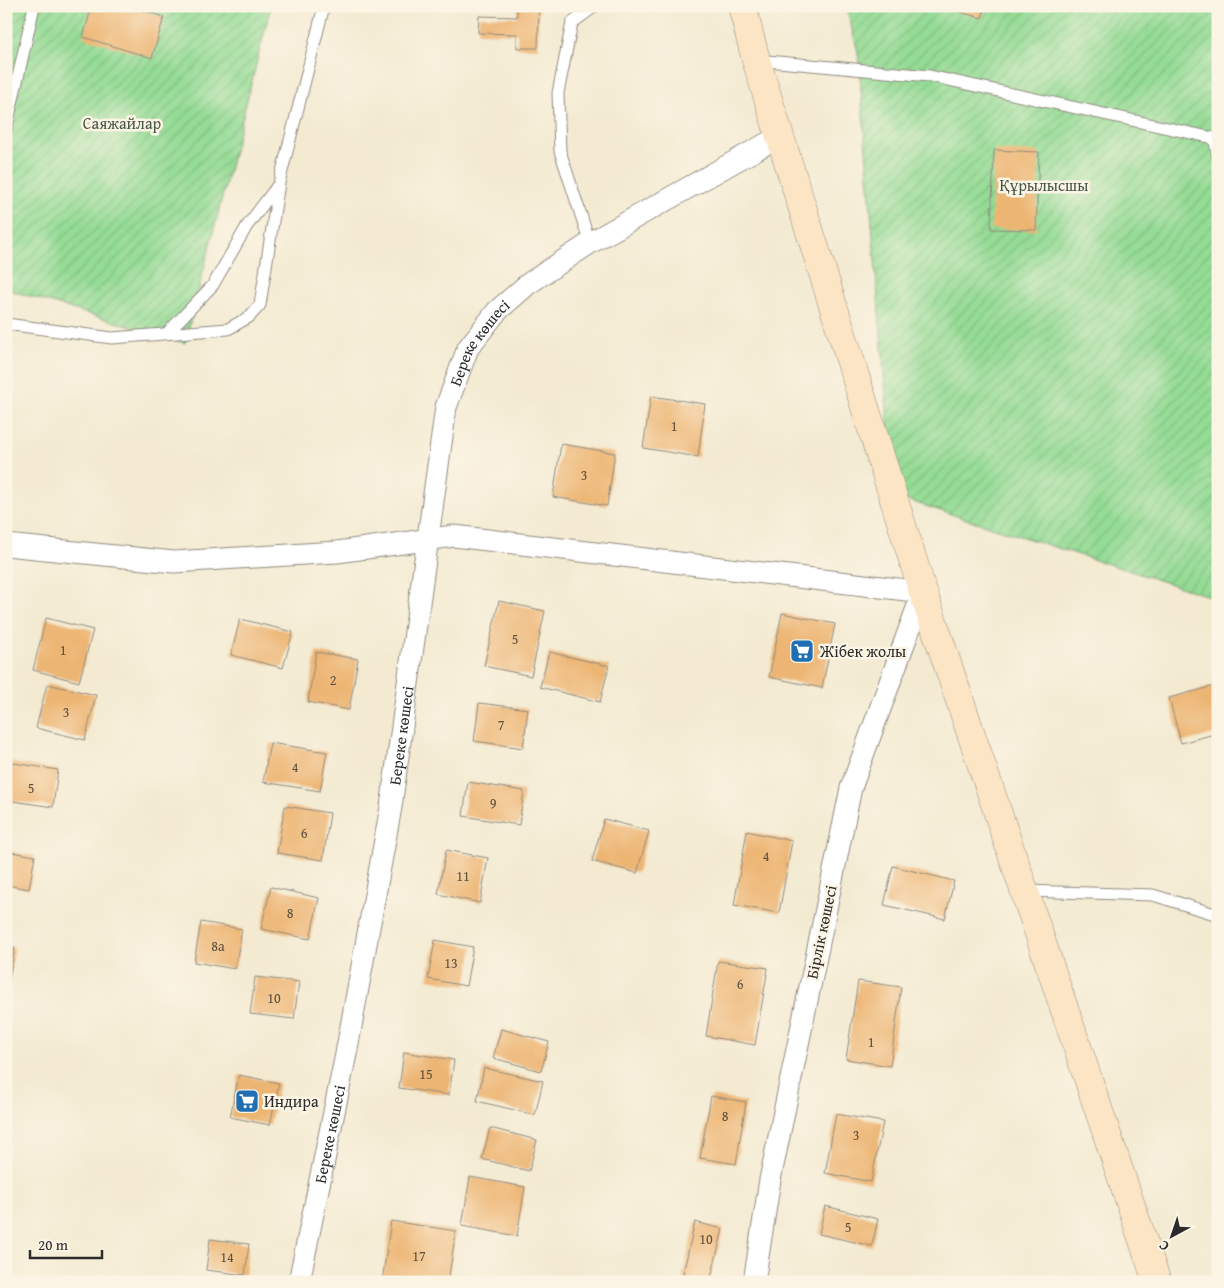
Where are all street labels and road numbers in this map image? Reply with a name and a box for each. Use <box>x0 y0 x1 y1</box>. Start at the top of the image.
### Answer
street label: Береке көшесі <box>443 293 515 389</box>
street label: Береке көшесі <box>382 684 420 787</box>
street label: Бірлік көшесі <box>799 882 843 981</box>
street label: Береке көшесі <box>308 1082 351 1185</box>

